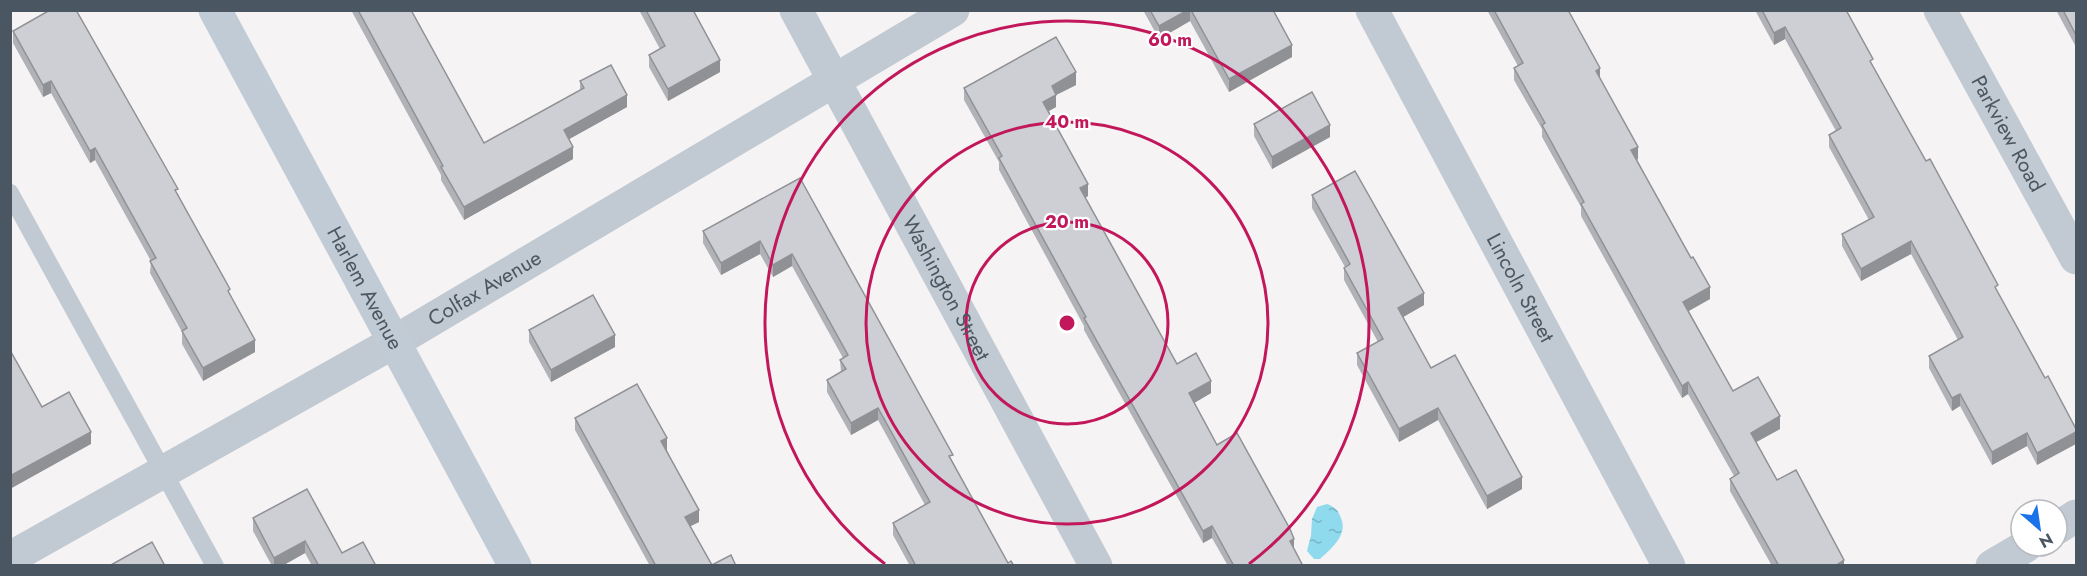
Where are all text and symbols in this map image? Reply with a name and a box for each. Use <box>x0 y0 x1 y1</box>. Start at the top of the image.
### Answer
text: 60 m <box>1148 27 1192 53</box>
street label: Parkview Road <box>1964 70 2052 197</box>
text: 40 m <box>1045 109 1089 135</box>
text: 20 m <box>1045 209 1089 235</box>
street label: Washington Street <box>895 210 997 366</box>
street label: Harlem Avenue <box>320 221 411 355</box>
street label: Lincoln Street <box>1479 228 1562 348</box>
street label: Colfax Avenue <box>422 243 547 334</box>
centre of rings <box>1057 313 1077 333</box>
north arrow <box>2009 498 2069 558</box>
text: N <box>2035 528 2057 554</box>

